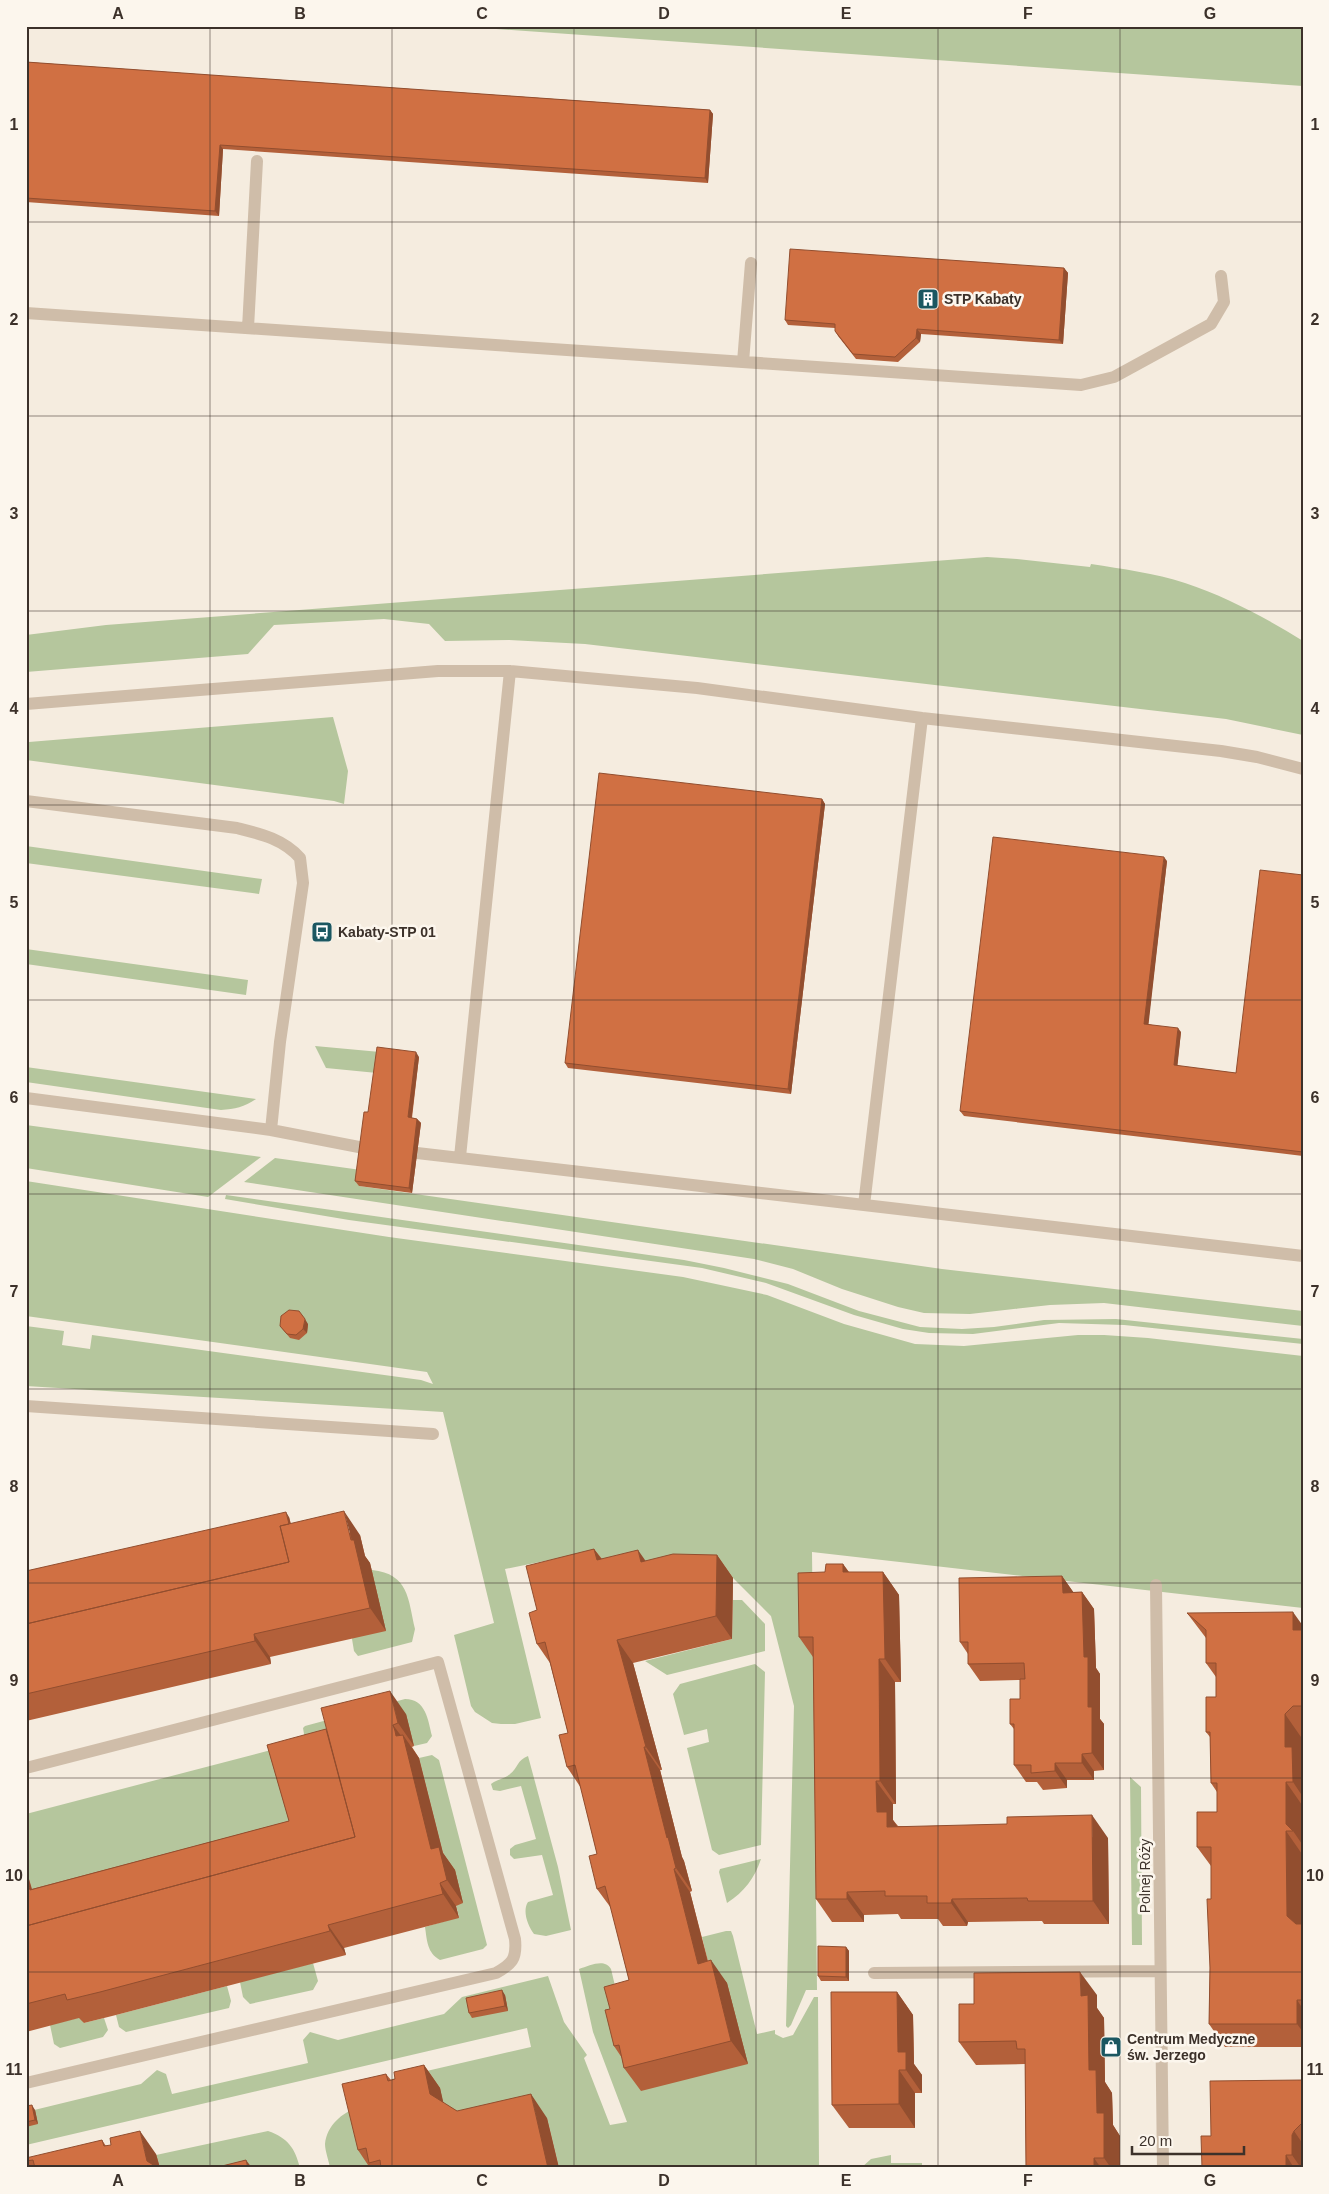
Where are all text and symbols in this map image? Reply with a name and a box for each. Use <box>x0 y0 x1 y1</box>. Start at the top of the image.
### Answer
text: A <box>112 5 124 22</box>
text: B <box>294 5 306 22</box>
text: C <box>476 5 488 22</box>
text: D <box>658 5 670 22</box>
text: E <box>841 5 852 22</box>
text: F <box>1023 5 1033 22</box>
text: G <box>1204 5 1216 22</box>
text: 1 <box>10 116 19 133</box>
text: 1 <box>1311 116 1320 133</box>
building icon: STP Kabaty <box>916 287 940 311</box>
place label: STP Kabaty <box>944 291 1022 307</box>
text: 2 <box>10 311 19 328</box>
text: 2 <box>1311 311 1320 328</box>
text: 3 <box>10 505 19 522</box>
text: 3 <box>1311 505 1320 522</box>
text: 4 <box>10 700 19 717</box>
text: 4 <box>1311 700 1320 717</box>
text: 5 <box>10 894 19 911</box>
text: 5 <box>1311 894 1320 911</box>
bus stop icon: Kabaty-STP 01 <box>310 920 334 944</box>
place label: Kabaty-STP 01 <box>338 924 436 940</box>
text: 6 <box>10 1089 19 1106</box>
text: 6 <box>1311 1089 1320 1106</box>
text: 7 <box>10 1283 19 1300</box>
text: 7 <box>1311 1283 1320 1300</box>
text: 8 <box>10 1478 19 1495</box>
text: 8 <box>1311 1478 1320 1495</box>
text: 9 <box>10 1672 19 1689</box>
text: 9 <box>1311 1672 1320 1689</box>
street label: Polnej Róży <box>1137 1839 1153 1913</box>
text: 10 <box>5 1867 23 1884</box>
text: 10 <box>1306 1867 1324 1884</box>
place label: Centrum Medyczne św. Jerzego <box>1127 2031 1256 2063</box>
shop icon: Centrum Medyczne św. Jerzego <box>1099 2035 1123 2059</box>
text: 11 <box>6 2061 23 2078</box>
text: 11 <box>1307 2061 1324 2078</box>
scale bar <box>1132 2124 1244 2156</box>
text: 20 m <box>1139 2132 1172 2149</box>
text: A <box>112 2172 124 2189</box>
text: B <box>294 2172 306 2189</box>
text: C <box>476 2172 488 2189</box>
text: D <box>658 2172 670 2189</box>
text: E <box>841 2172 852 2189</box>
text: F <box>1023 2172 1033 2189</box>
text: G <box>1204 2172 1216 2189</box>

